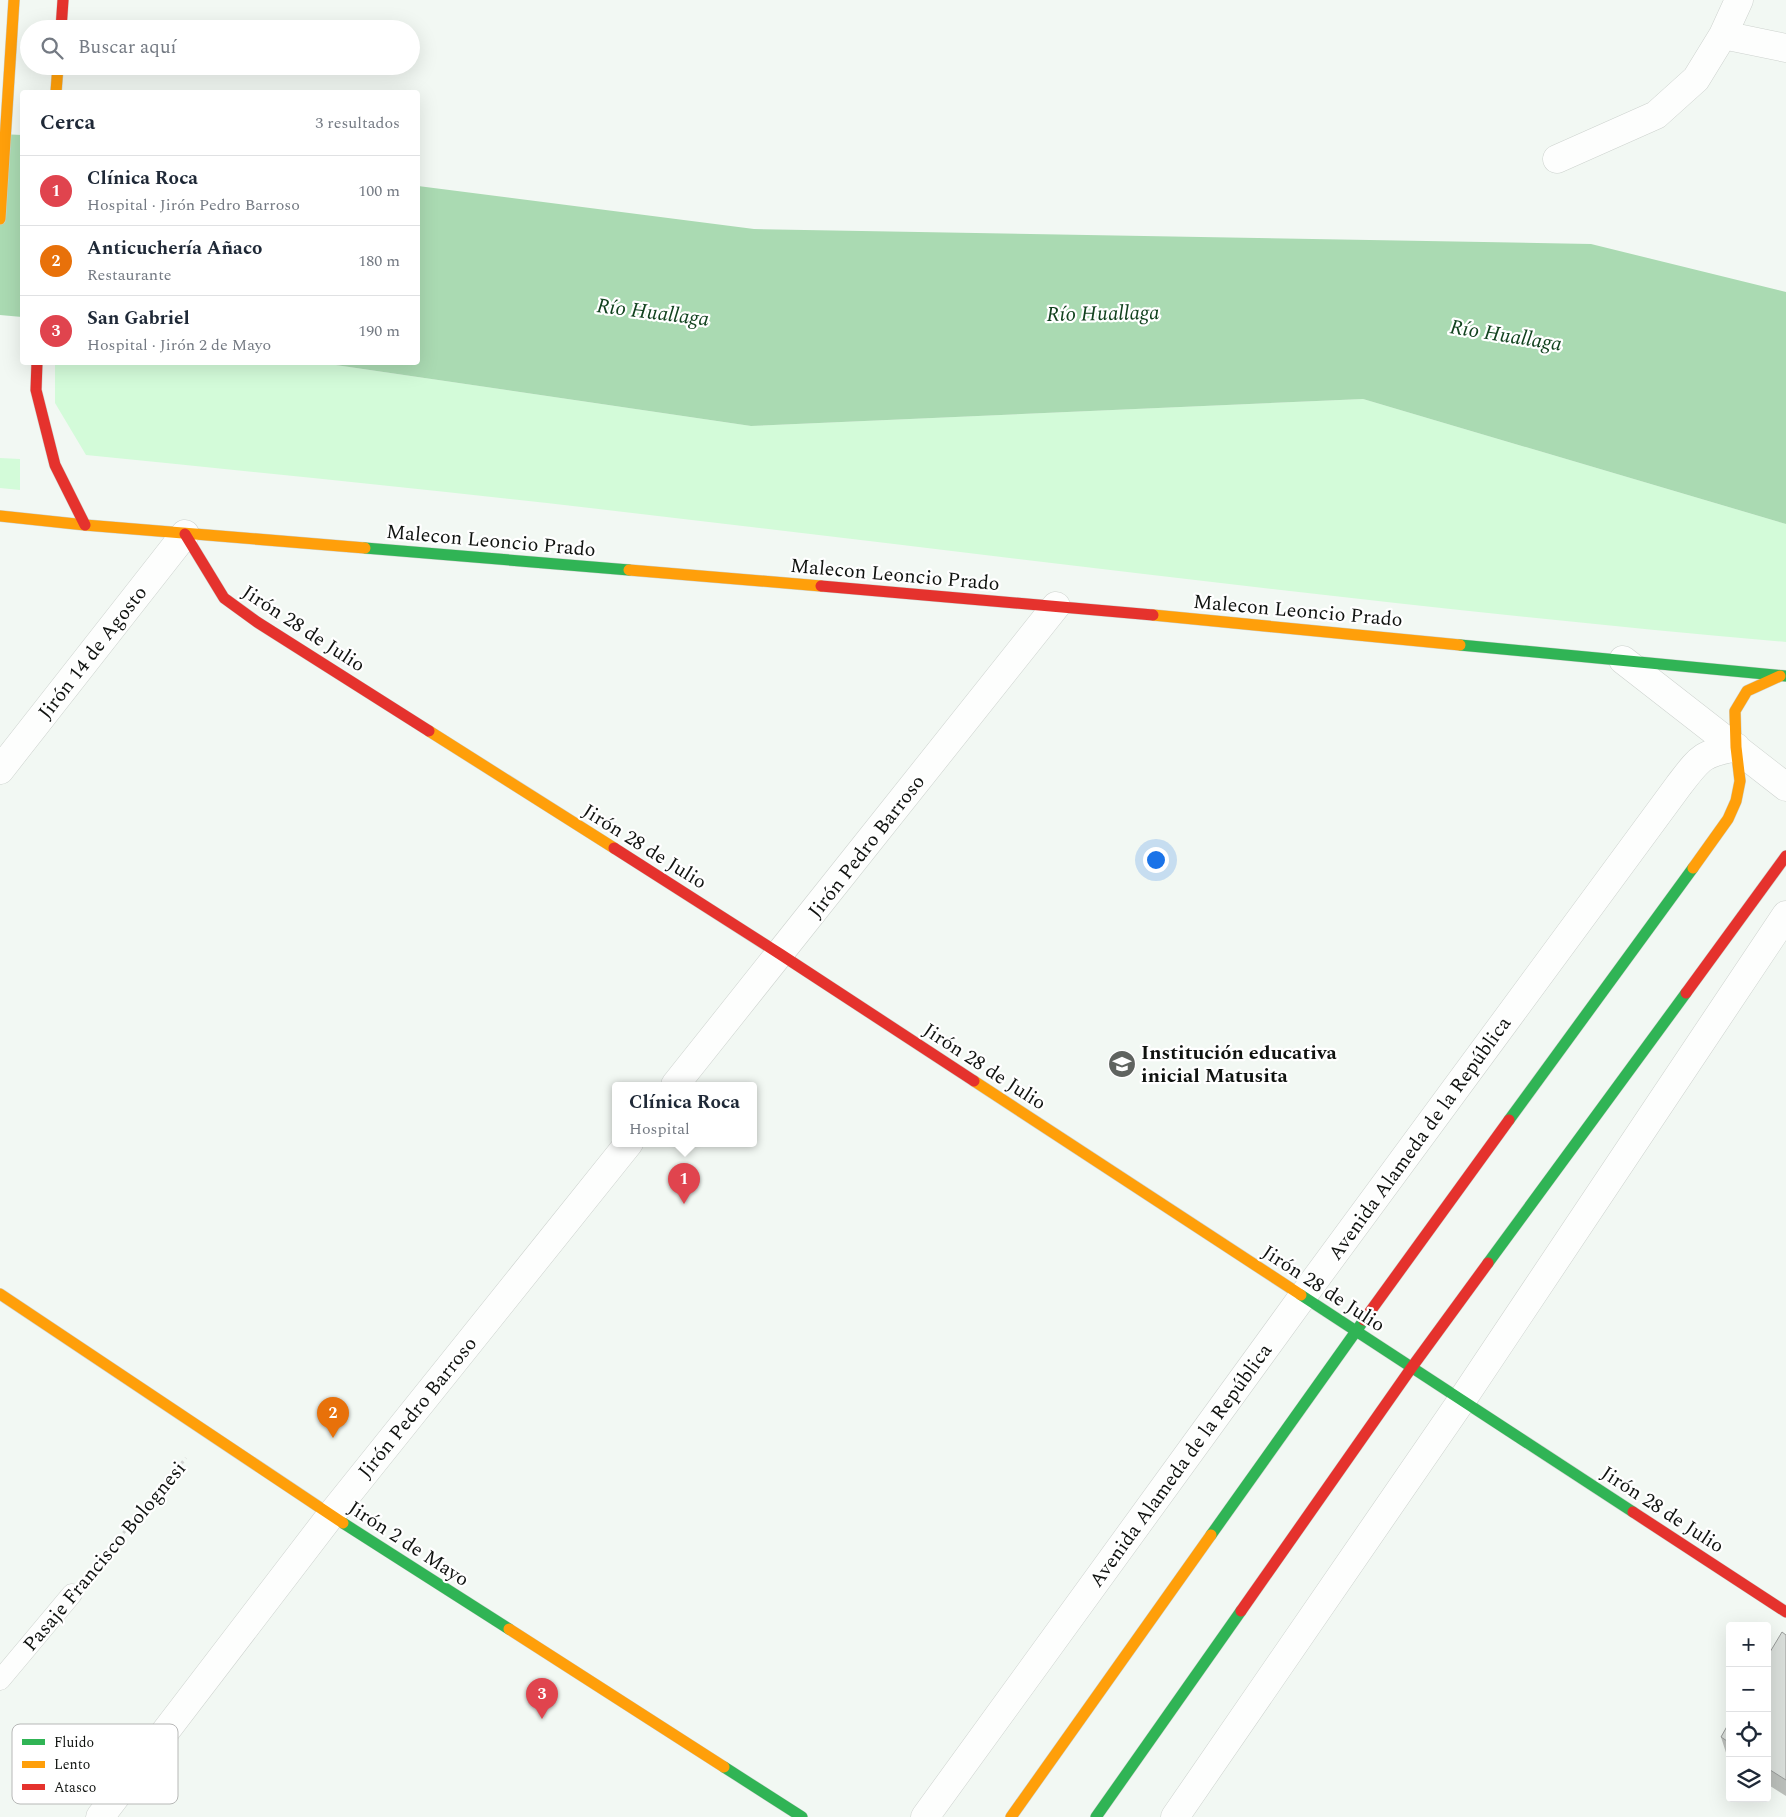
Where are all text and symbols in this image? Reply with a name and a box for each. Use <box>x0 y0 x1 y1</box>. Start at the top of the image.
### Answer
search box <box>20 20 420 75</box>
text: Buscar aquí <box>78 33 177 62</box>
icon: search <box>38 34 66 62</box>
text: Cerca <box>40 107 95 139</box>
text: 3 resultados <box>315 111 400 135</box>
text: Clínica Roca <box>87 164 198 193</box>
text: 1 <box>52 179 60 203</box>
text: 100 m <box>358 179 400 203</box>
text: Hospital · Jirón Pedro Barroso <box>87 193 300 217</box>
text: Anticuchería Añaco <box>87 234 262 263</box>
text: 2 <box>52 249 60 273</box>
text: 180 m <box>358 249 400 273</box>
text: Restaurante <box>87 263 172 287</box>
water label: Río Huallaga <box>595 290 711 336</box>
water label: Río Huallaga <box>1046 297 1160 331</box>
text: San Gabriel <box>87 304 190 333</box>
water label: Río Huallaga <box>1447 311 1565 361</box>
text: 3 <box>52 319 60 343</box>
text: 190 m <box>358 319 400 343</box>
text: Hospital · Jirón 2 de Mayo <box>87 333 271 357</box>
street label: Malecon Leoncio Prado <box>385 517 597 565</box>
street label: Malecon Leoncio Prado <box>789 551 1001 599</box>
street label: Jirón 28 de Julio <box>236 578 371 680</box>
street label: Jirón 14 de Agosto <box>31 579 155 726</box>
street label: Malecon Leoncio Prado <box>1192 587 1404 635</box>
street label: Jirón Pedro Barroso <box>801 768 933 925</box>
street label: Jirón 28 de Julio <box>576 797 713 897</box>
your location <box>1143 847 1169 873</box>
street label: Avenida Alameda de la República <box>1321 1010 1519 1267</box>
street label: Jirón 28 de Julio <box>917 1016 1052 1118</box>
place label: Institución educativa inicial Matusita <box>1141 1038 1337 1091</box>
school or university icon: Institución educativa inicial Matusita <box>1107 1049 1137 1079</box>
popup <box>612 1082 757 1147</box>
text: Clínica Roca <box>629 1088 740 1117</box>
text: Hospital <box>629 1117 690 1141</box>
pin: 1 <box>668 1163 700 1204</box>
street label: Jirón 28 de Julio <box>1256 1238 1391 1340</box>
street label: Jirón Pedro Barroso <box>351 1330 485 1485</box>
street label: Avenida Alameda de la República <box>1082 1337 1280 1594</box>
pin: 2 <box>317 1397 349 1438</box>
street label: Pasaje Francisco Bolognesi <box>16 1455 194 1658</box>
street label: Jirón 28 de Julio <box>1595 1459 1730 1561</box>
street label: Jirón 2 de Mayo <box>342 1493 475 1594</box>
map controls <box>1726 1622 1771 1802</box>
button: + <box>1726 1622 1771 1667</box>
button: − <box>1726 1667 1771 1712</box>
pin: 3 <box>526 1678 558 1719</box>
button: locate <box>1726 1712 1771 1757</box>
legend <box>12 1724 178 1804</box>
text: Fluido <box>54 1732 94 1753</box>
text: Lento <box>54 1754 90 1775</box>
button: layers <box>1726 1757 1771 1802</box>
text: Atasco <box>54 1777 96 1798</box>

